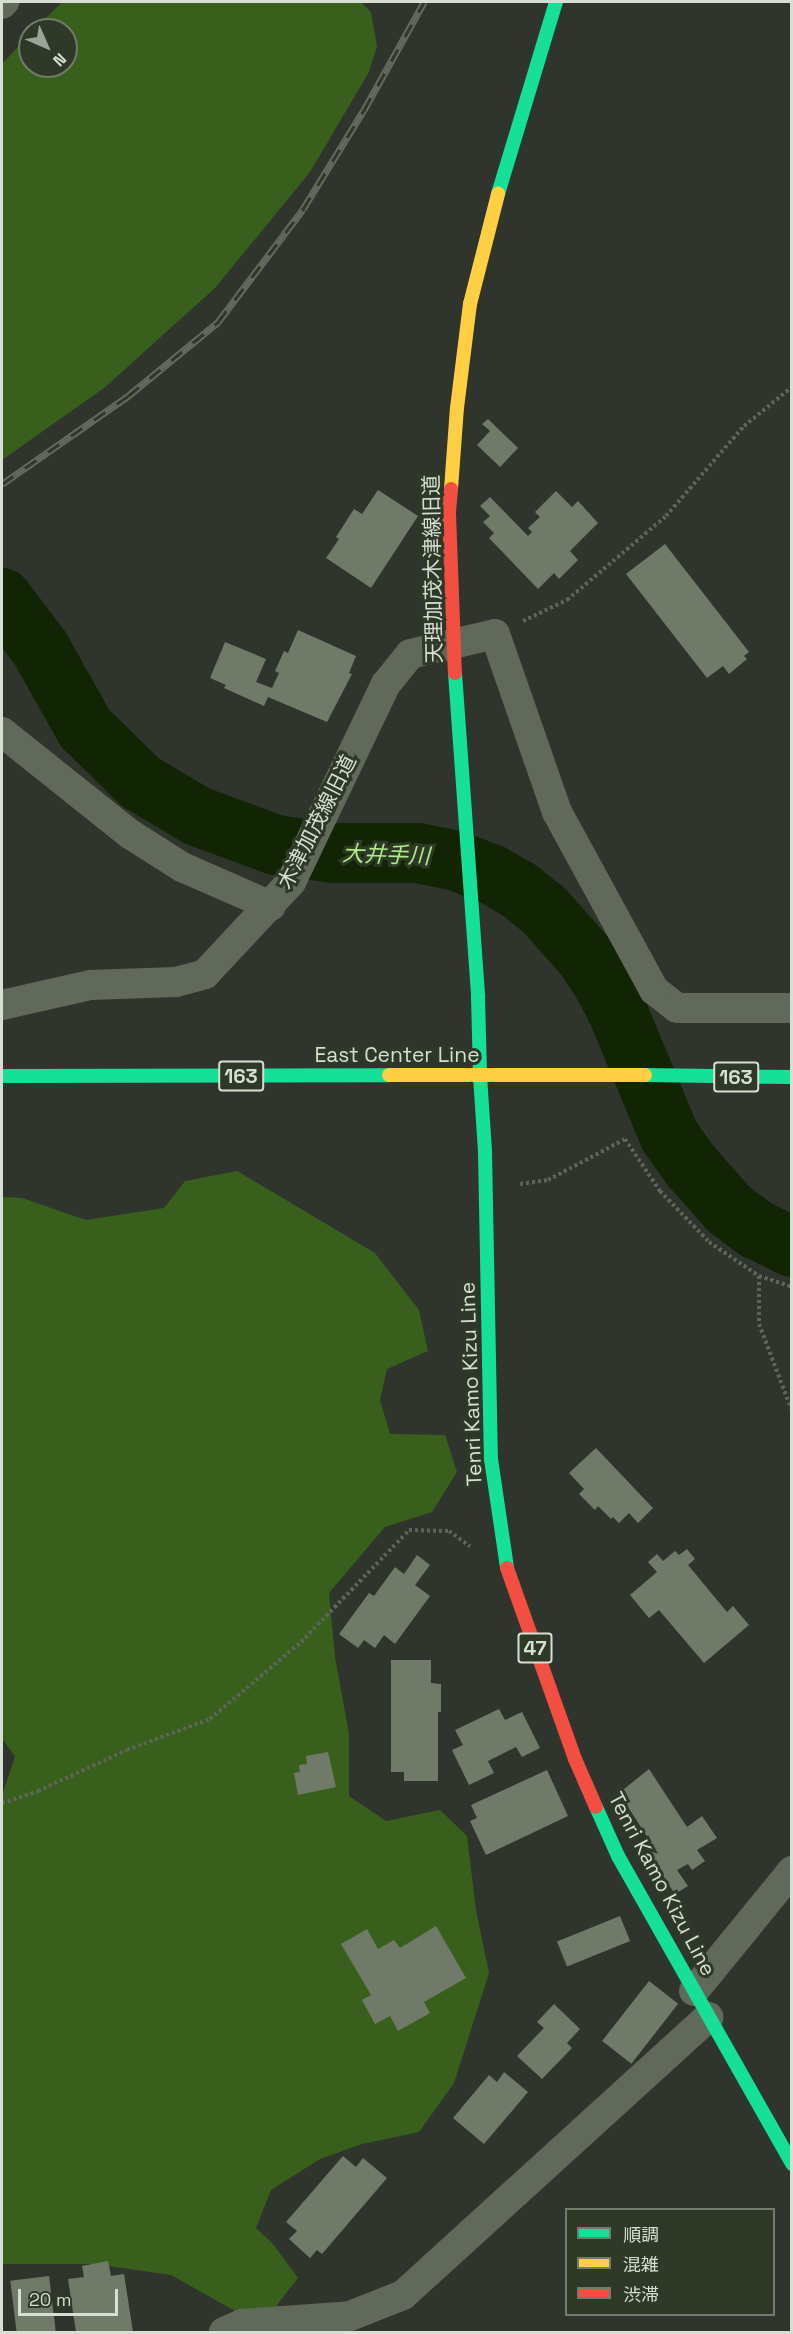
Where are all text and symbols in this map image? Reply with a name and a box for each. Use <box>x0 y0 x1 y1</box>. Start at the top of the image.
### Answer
north arrow <box>18 18 78 78</box>
text: N <box>48 48 71 71</box>
street label: 天理加茂木津線旧道 <box>419 474 447 664</box>
street label: 木津加茂線旧道 <box>272 751 362 893</box>
water label: 大井手川 <box>342 840 430 870</box>
street label: East Center Line <box>314 1042 480 1068</box>
road number: 163 <box>217 1059 265 1093</box>
road number: 163 <box>712 1060 760 1094</box>
street label: Tenri Kamo Kizu Line <box>455 1281 487 1487</box>
road number: 47 <box>517 1631 553 1665</box>
street label: Tenri Kamo Kizu Line <box>603 1788 721 1980</box>
legend <box>565 2208 775 2316</box>
text: 順調 <box>623 2223 659 2246</box>
text: 混雑 <box>623 2253 659 2276</box>
scale bar <box>21 2277 122 2315</box>
text: 渋滞 <box>623 2283 659 2306</box>
text: 20 m <box>29 2288 72 2311</box>

